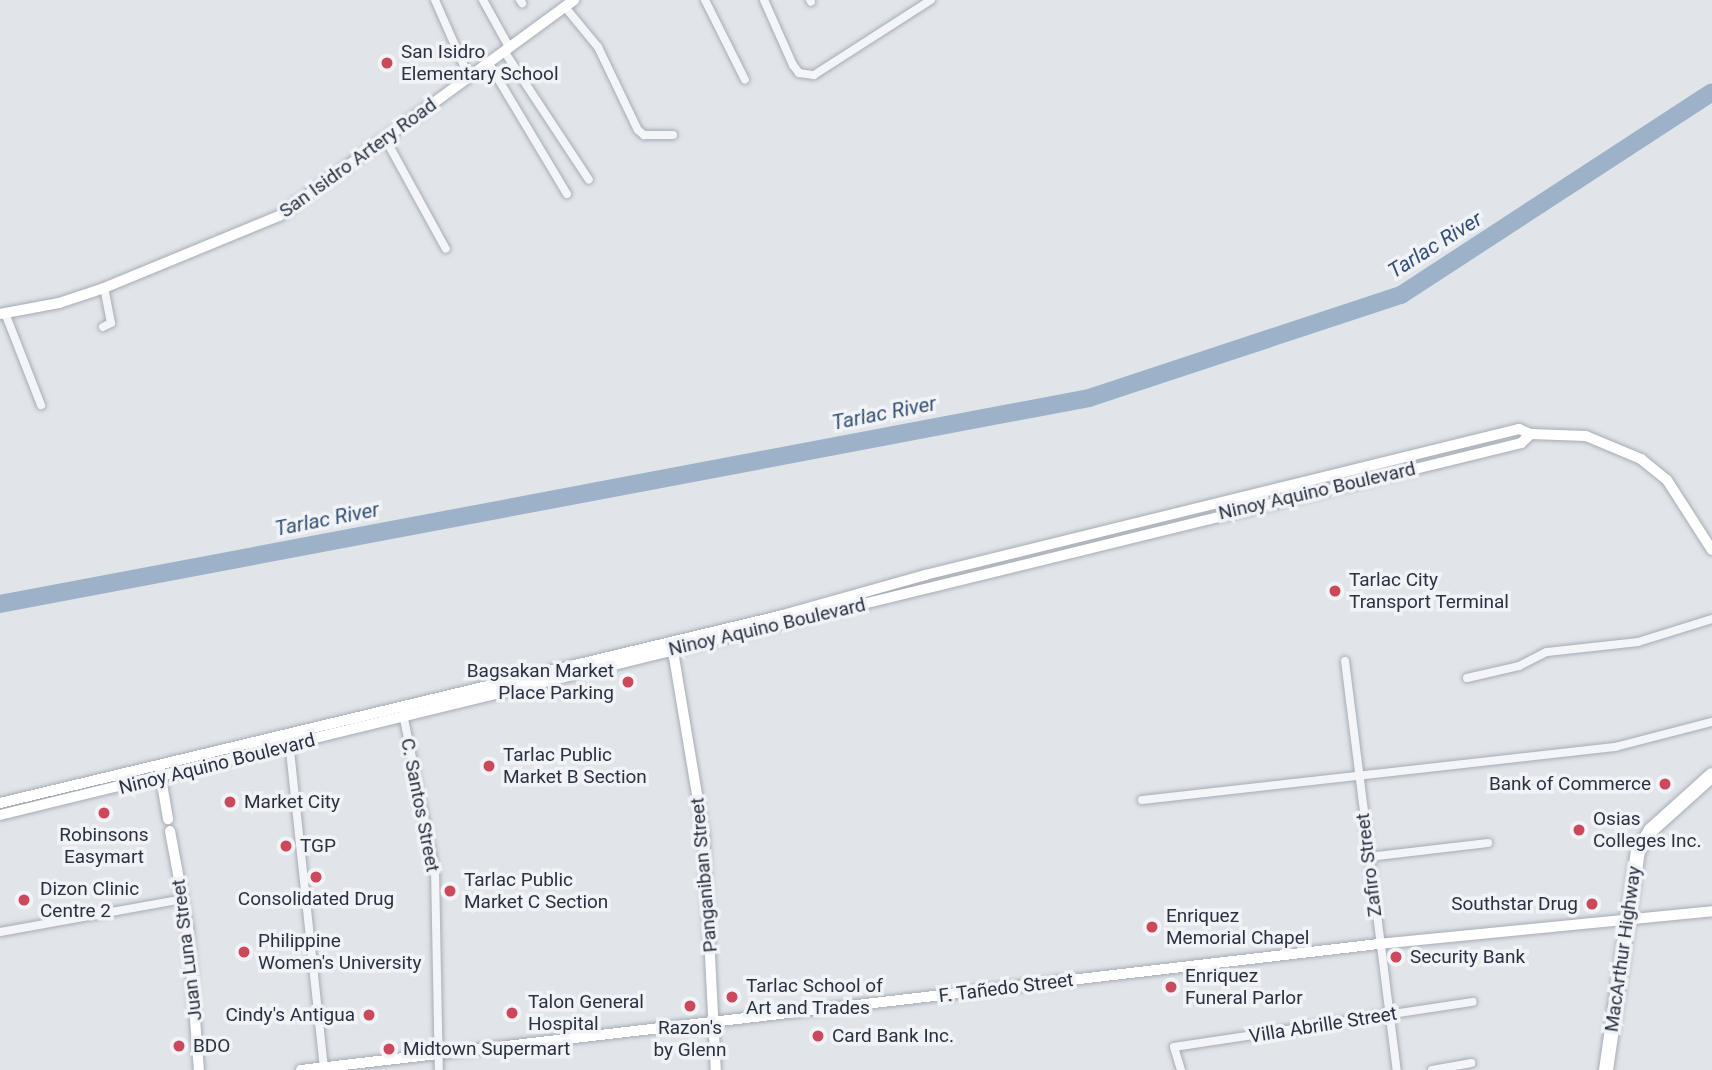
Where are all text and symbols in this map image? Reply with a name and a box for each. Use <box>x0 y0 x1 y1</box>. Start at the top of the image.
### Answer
place label: San Isidro Elementary School <box>401 41 559 85</box>
marker: San Isidro Elementary School <box>379 55 395 71</box>
street label: San Isidro Artery Road <box>275 93 441 223</box>
water label: Tarlac River <box>1383 206 1487 284</box>
water label: Tarlac River <box>830 391 938 435</box>
street label: Ninoy Aquino Boulevard <box>1216 457 1418 525</box>
water label: Tarlac River <box>273 497 381 541</box>
place label: Tarlac City Transport Terminal <box>1349 569 1509 613</box>
marker: Tarlac City Transport Terminal <box>1327 583 1343 599</box>
street label: Ninoy Aquino Boulevard <box>666 593 868 661</box>
place label: Bagsakan Market Place Parking <box>467 660 614 704</box>
marker: Bagsakan Market Place Parking <box>620 674 636 690</box>
street label: Ninoy Aquino Boulevard <box>116 729 318 799</box>
street label: C. Santos Street <box>396 736 444 874</box>
place label: Tarlac Public Market B Section <box>503 744 647 788</box>
marker: Tarlac Public Market B Section <box>481 758 497 774</box>
place label: Bank of Commerce <box>1489 773 1651 795</box>
marker: Bank of Commerce <box>1657 776 1673 792</box>
place label: Market City <box>244 791 340 813</box>
marker: Market City <box>222 794 238 810</box>
street label: Panganiban Street <box>686 797 722 953</box>
marker: Robinsons Easymart <box>96 805 112 821</box>
place label: Osias Colleges Inc. <box>1593 808 1701 852</box>
street label: Zafiro Street <box>1351 812 1387 918</box>
marker: Osias Colleges Inc. <box>1571 822 1587 838</box>
place label: Robinsons Easymart <box>59 824 149 868</box>
place label: TGP <box>300 835 336 857</box>
marker: TGP <box>278 838 294 854</box>
street label: MacArthur Highway <box>1600 865 1646 1033</box>
marker: Consolidated Drug <box>308 869 324 885</box>
place label: Tarlac Public Market C Section <box>464 869 608 913</box>
place label: Dizon Clinic Centre 2 <box>40 878 139 922</box>
street label: Juan Luna Street <box>167 878 207 1022</box>
marker: Tarlac Public Market C Section <box>442 883 458 899</box>
place label: Consolidated Drug <box>238 888 394 910</box>
marker: Dizon Clinic Centre 2 <box>14 890 34 910</box>
place label: Southstar Drug <box>1451 893 1578 915</box>
marker: Southstar Drug <box>1584 896 1600 912</box>
place label: Enriquez Memorial Chapel <box>1166 905 1309 949</box>
marker: Enriquez Memorial Chapel <box>1144 919 1160 935</box>
place label: Philippine Women's University <box>258 930 421 974</box>
marker: Philippine Women's University <box>236 944 252 960</box>
place label: Security Bank <box>1410 946 1525 968</box>
marker: Security Bank <box>1388 949 1404 965</box>
place label: Enriquez Funeral Parlor <box>1185 965 1303 1009</box>
street label: F. Tañedo Street <box>937 968 1075 1008</box>
place label: Tarlac School of Art and Trades <box>746 975 883 1019</box>
marker: Enriquez Funeral Parlor <box>1163 979 1179 995</box>
marker: Tarlac School of Art and Trades <box>724 989 740 1005</box>
place label: Talon General Hospital <box>528 991 644 1035</box>
marker: Razon's by Glenn <box>682 998 698 1014</box>
street label: Villa Abrille Street <box>1247 1002 1399 1048</box>
marker: Talon General Hospital <box>502 1003 522 1023</box>
place label: Cindy's Antigua <box>225 1004 355 1026</box>
marker: Cindy's Antigua <box>361 1007 377 1023</box>
place label: Razon's by Glenn <box>654 1017 726 1061</box>
place label: Card Bank Inc. <box>832 1025 954 1047</box>
marker: Card Bank Inc. <box>810 1028 826 1044</box>
place label: BDO <box>193 1035 230 1057</box>
marker: BDO <box>171 1038 187 1054</box>
place label: Midtown Supermart <box>403 1038 570 1060</box>
marker: Midtown Supermart <box>381 1041 397 1057</box>

